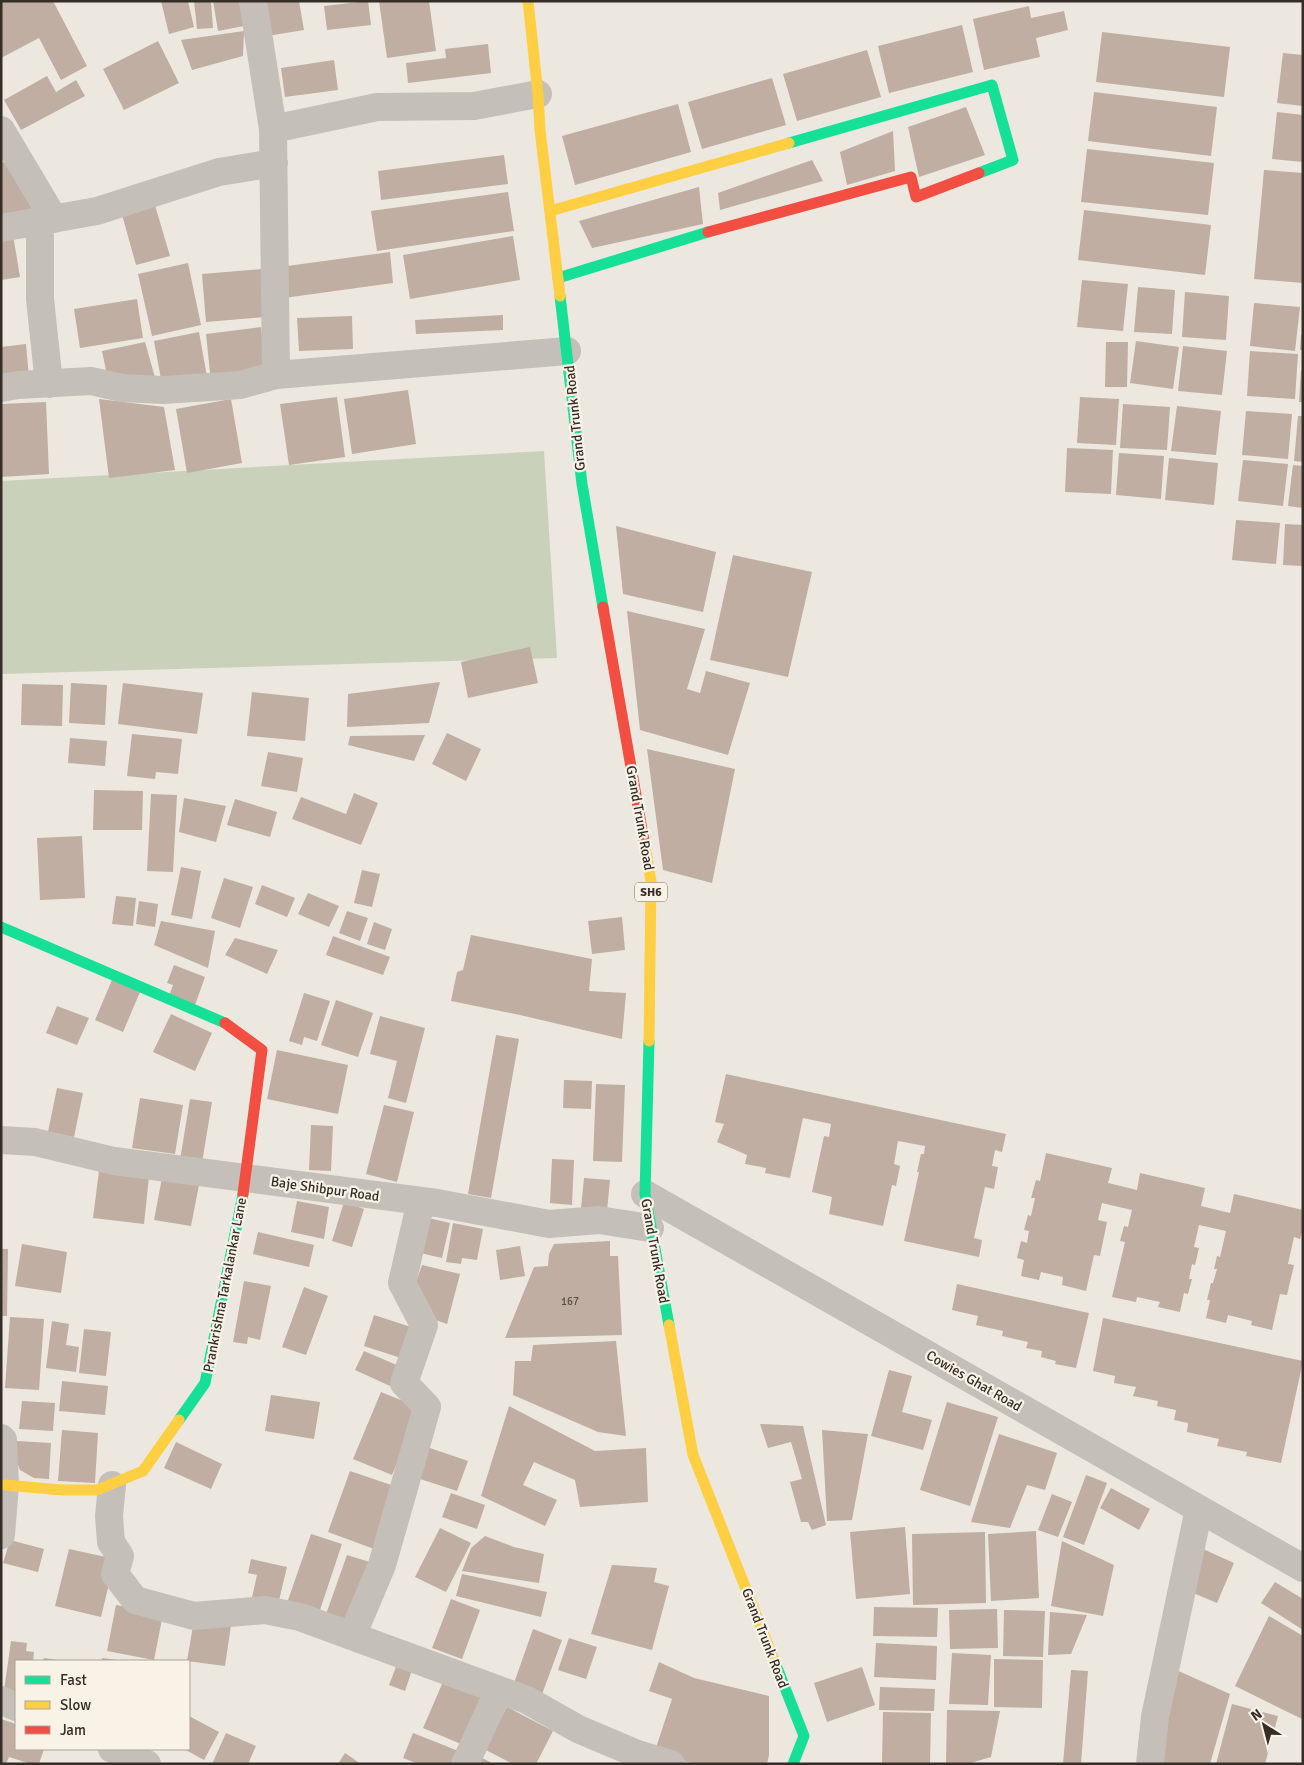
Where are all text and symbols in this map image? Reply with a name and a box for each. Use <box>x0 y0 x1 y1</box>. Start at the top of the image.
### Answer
street label: Grand Trunk Road <box>561 364 589 472</box>
street label: Grand Trunk Road <box>622 764 658 872</box>
road number: SH6 <box>635 882 667 902</box>
street label: Baje Shibpur Road <box>270 1173 380 1205</box>
street label: Prankrishna Tarkalankar Lane <box>200 1196 250 1374</box>
street label: Grand Trunk Road <box>637 1197 673 1305</box>
house number: 167 <box>561 1295 579 1308</box>
street label: Cowies Ghat Road <box>923 1347 1025 1415</box>
street label: Grand Trunk Road <box>738 1585 792 1691</box>
legend <box>15 1660 190 1750</box>
text: Fast <box>60 1671 87 1689</box>
text: Slow <box>60 1696 91 1714</box>
north arrow <box>1239 1700 1289 1750</box>
text: N <box>1248 1705 1266 1725</box>
text: Jam <box>60 1721 86 1739</box>

